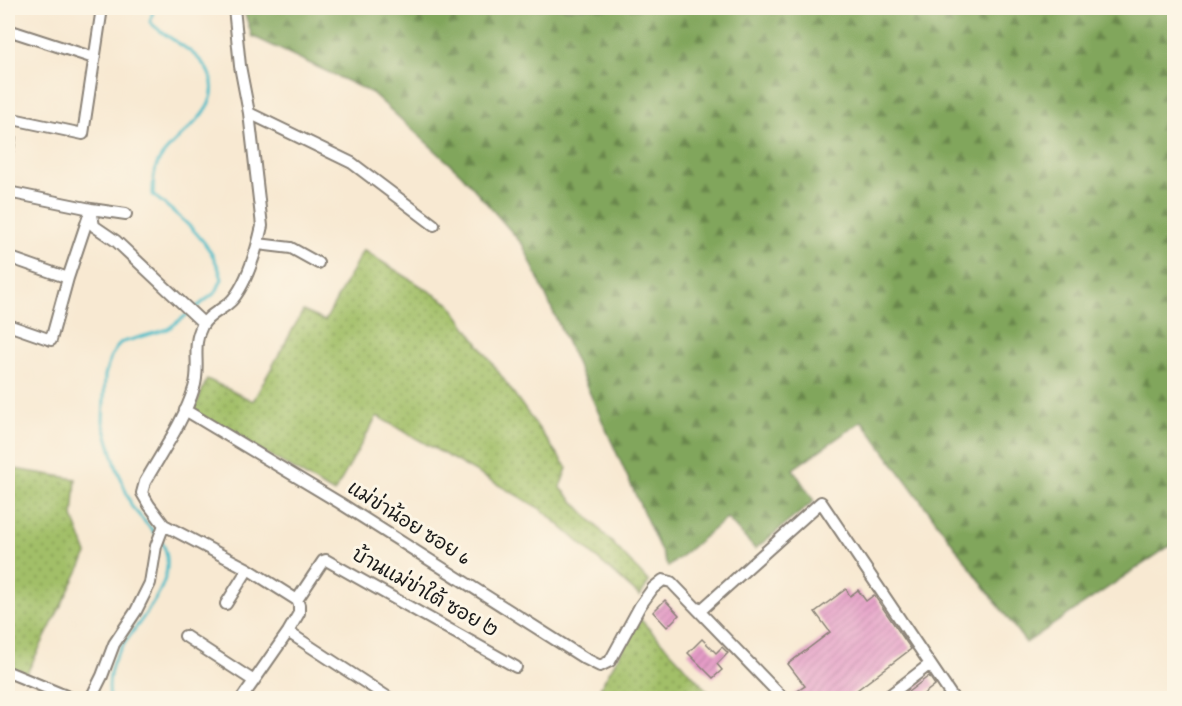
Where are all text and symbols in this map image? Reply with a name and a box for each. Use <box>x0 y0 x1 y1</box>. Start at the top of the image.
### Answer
street label: แม่ข่าน้อย ซอย 6 <box>341 474 476 574</box>
street label: บ้านแม่ข่าใต้ ซอย ๒ <box>346 541 503 646</box>

